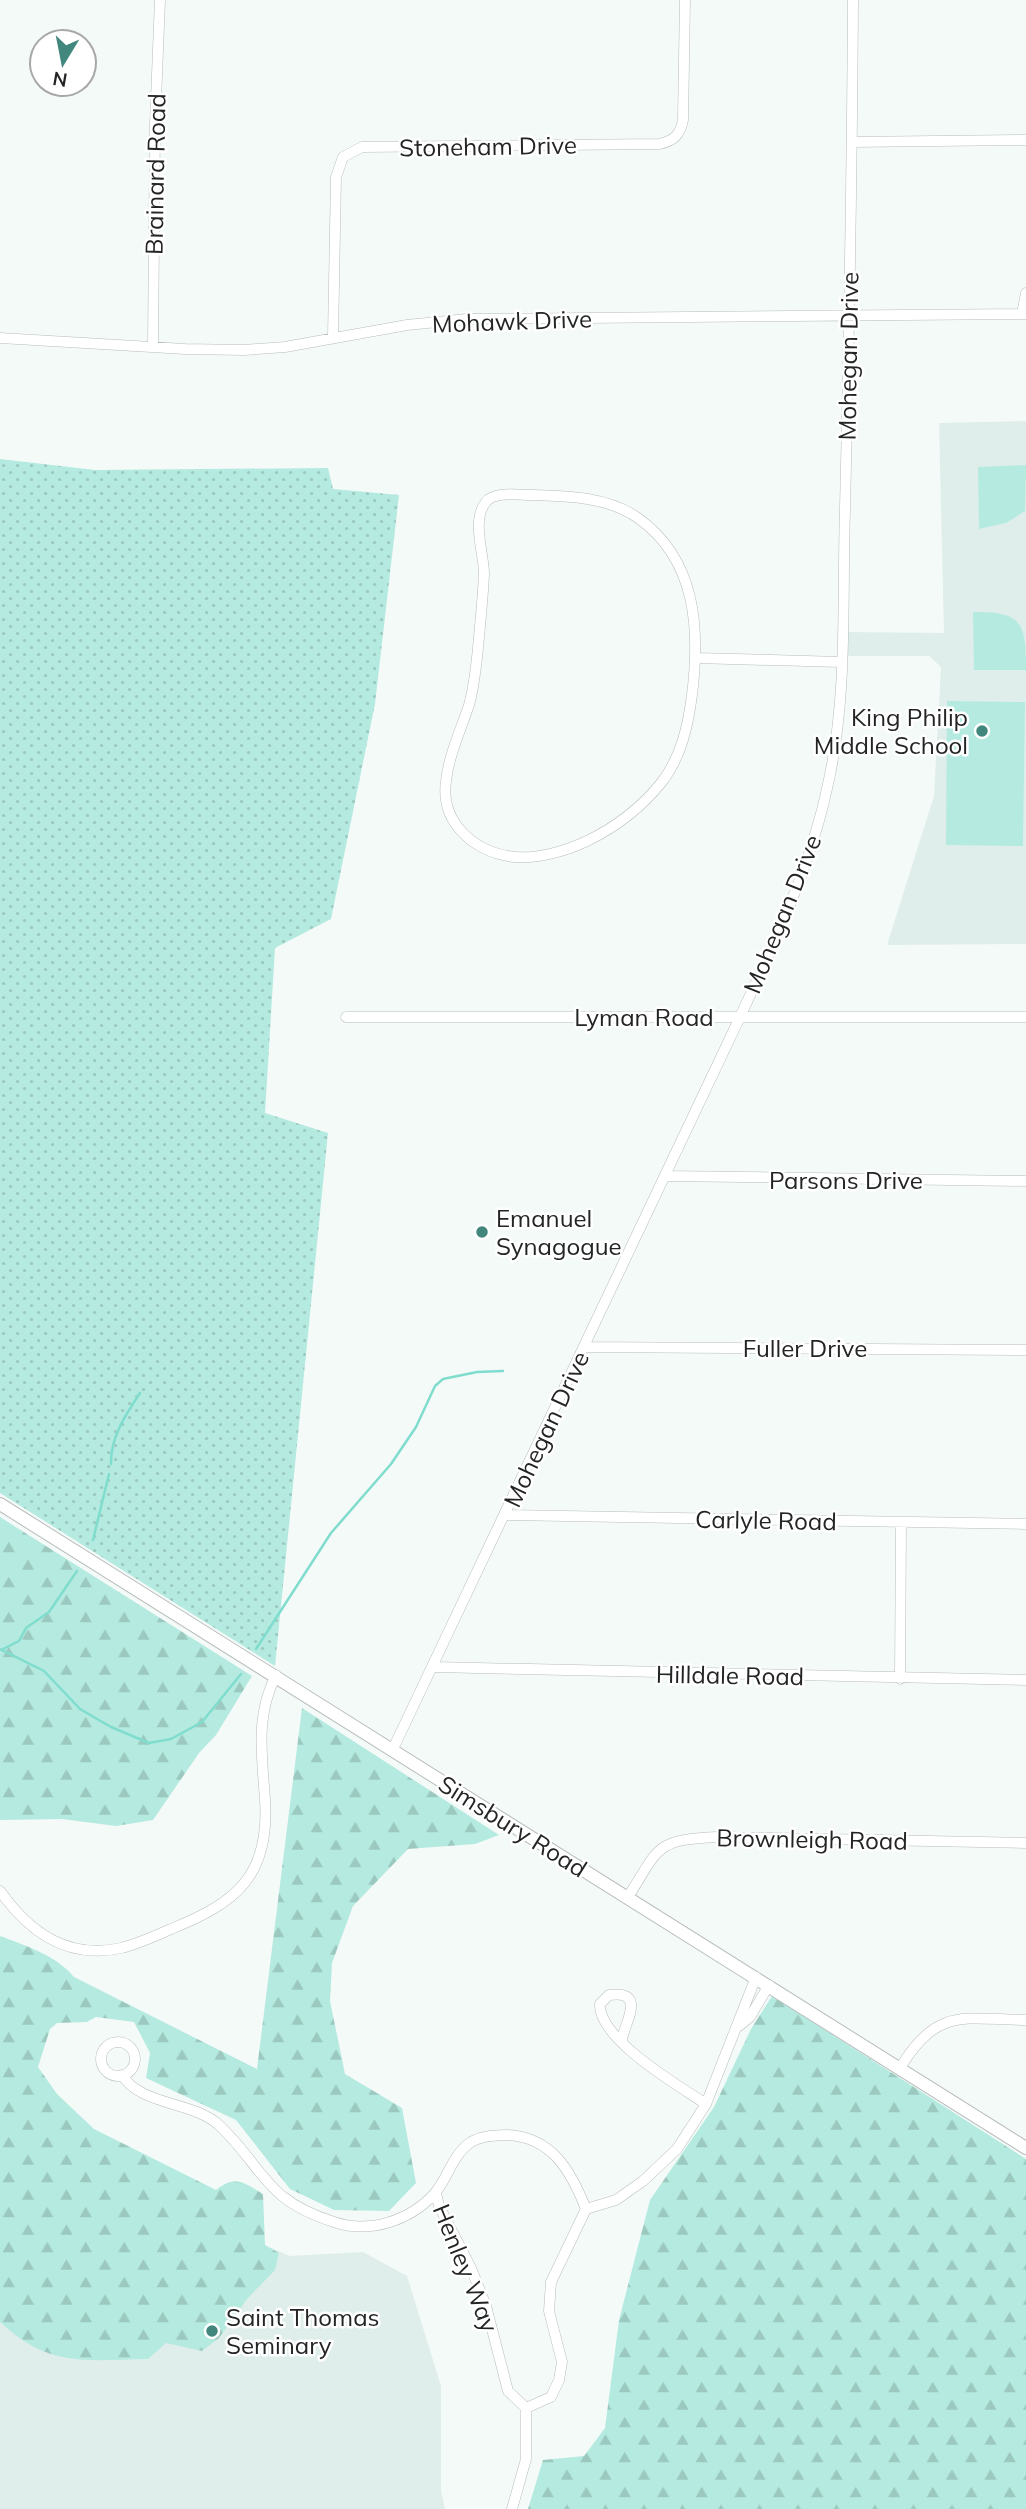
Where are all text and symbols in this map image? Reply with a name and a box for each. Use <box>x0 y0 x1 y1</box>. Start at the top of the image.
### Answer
north arrow <box>28 28 98 98</box>
text: N <box>51 67 69 93</box>
street label: Brainard Road <box>139 93 171 255</box>
street label: Stoneham Drive <box>399 129 577 163</box>
street label: Mohegan Drive <box>832 271 864 441</box>
street label: Mohawk Drive <box>431 303 593 339</box>
place label: King Philip Middle School <box>814 702 968 760</box>
marker: King Philip Middle School <box>974 723 990 739</box>
street label: Mohegan Drive <box>737 830 827 998</box>
street label: Lyman Road <box>574 1002 714 1032</box>
street label: Parsons Drive <box>769 1165 923 1195</box>
place label: Emanuel Synagogue <box>496 1203 622 1261</box>
marker: Emanuel Synagogue <box>474 1224 490 1240</box>
street label: Fuller Drive <box>743 1333 867 1363</box>
street label: Mohegan Drive <box>497 1346 595 1512</box>
street label: Carlyle Road <box>695 1504 837 1536</box>
street label: Hilldale Road <box>656 1659 804 1691</box>
street label: Simsbury Road <box>433 1768 593 1884</box>
street label: Brownleigh Road <box>716 1822 908 1856</box>
street label: Henley Way <box>427 2200 505 2337</box>
place label: Saint Thomas Seminary <box>226 2302 379 2360</box>
marker: Saint Thomas Seminary <box>204 2323 220 2339</box>

